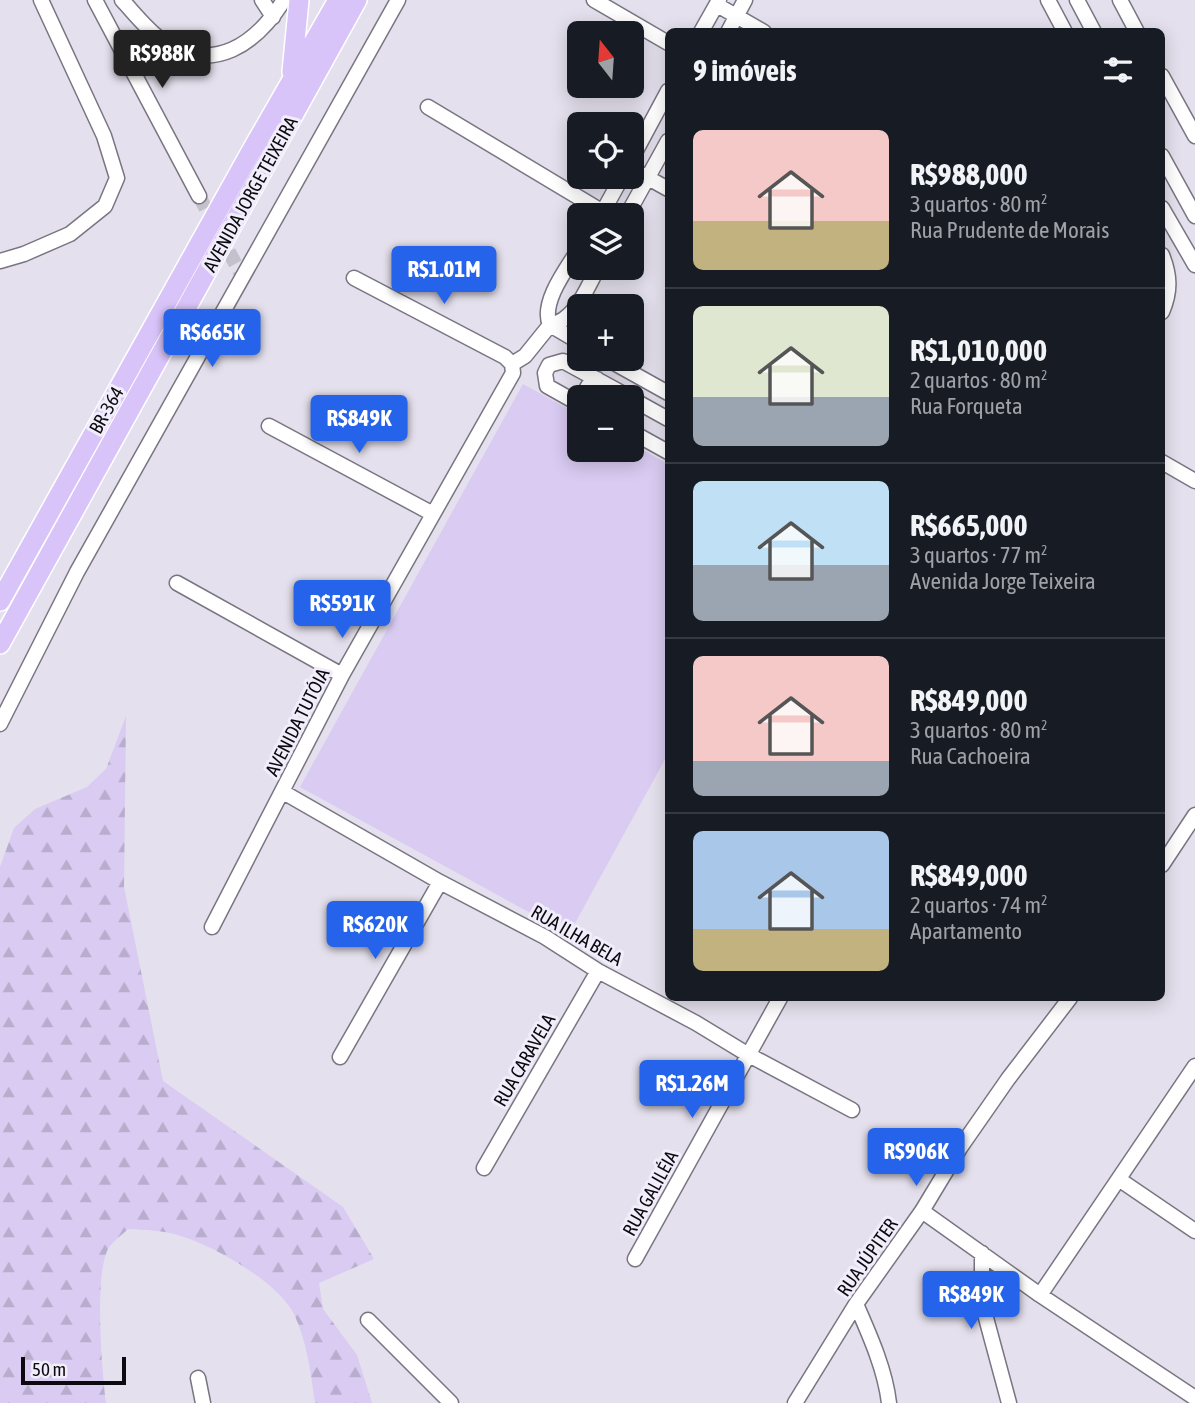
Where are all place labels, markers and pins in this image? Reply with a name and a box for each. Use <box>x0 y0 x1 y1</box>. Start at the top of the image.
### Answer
pin: R$988K <box>105 31 219 90</box>
pin: R$1.01M <box>379 246 509 306</box>
pin: R$665K <box>155 310 269 369</box>
pin: R$849K <box>302 396 416 455</box>
pin: R$591K <box>285 580 399 640</box>
pin: R$620K <box>318 902 432 961</box>
pin: R$1.26M <box>627 1060 757 1120</box>
pin: R$906K <box>859 1128 973 1188</box>
pin: R$849K <box>914 1272 1028 1331</box>

